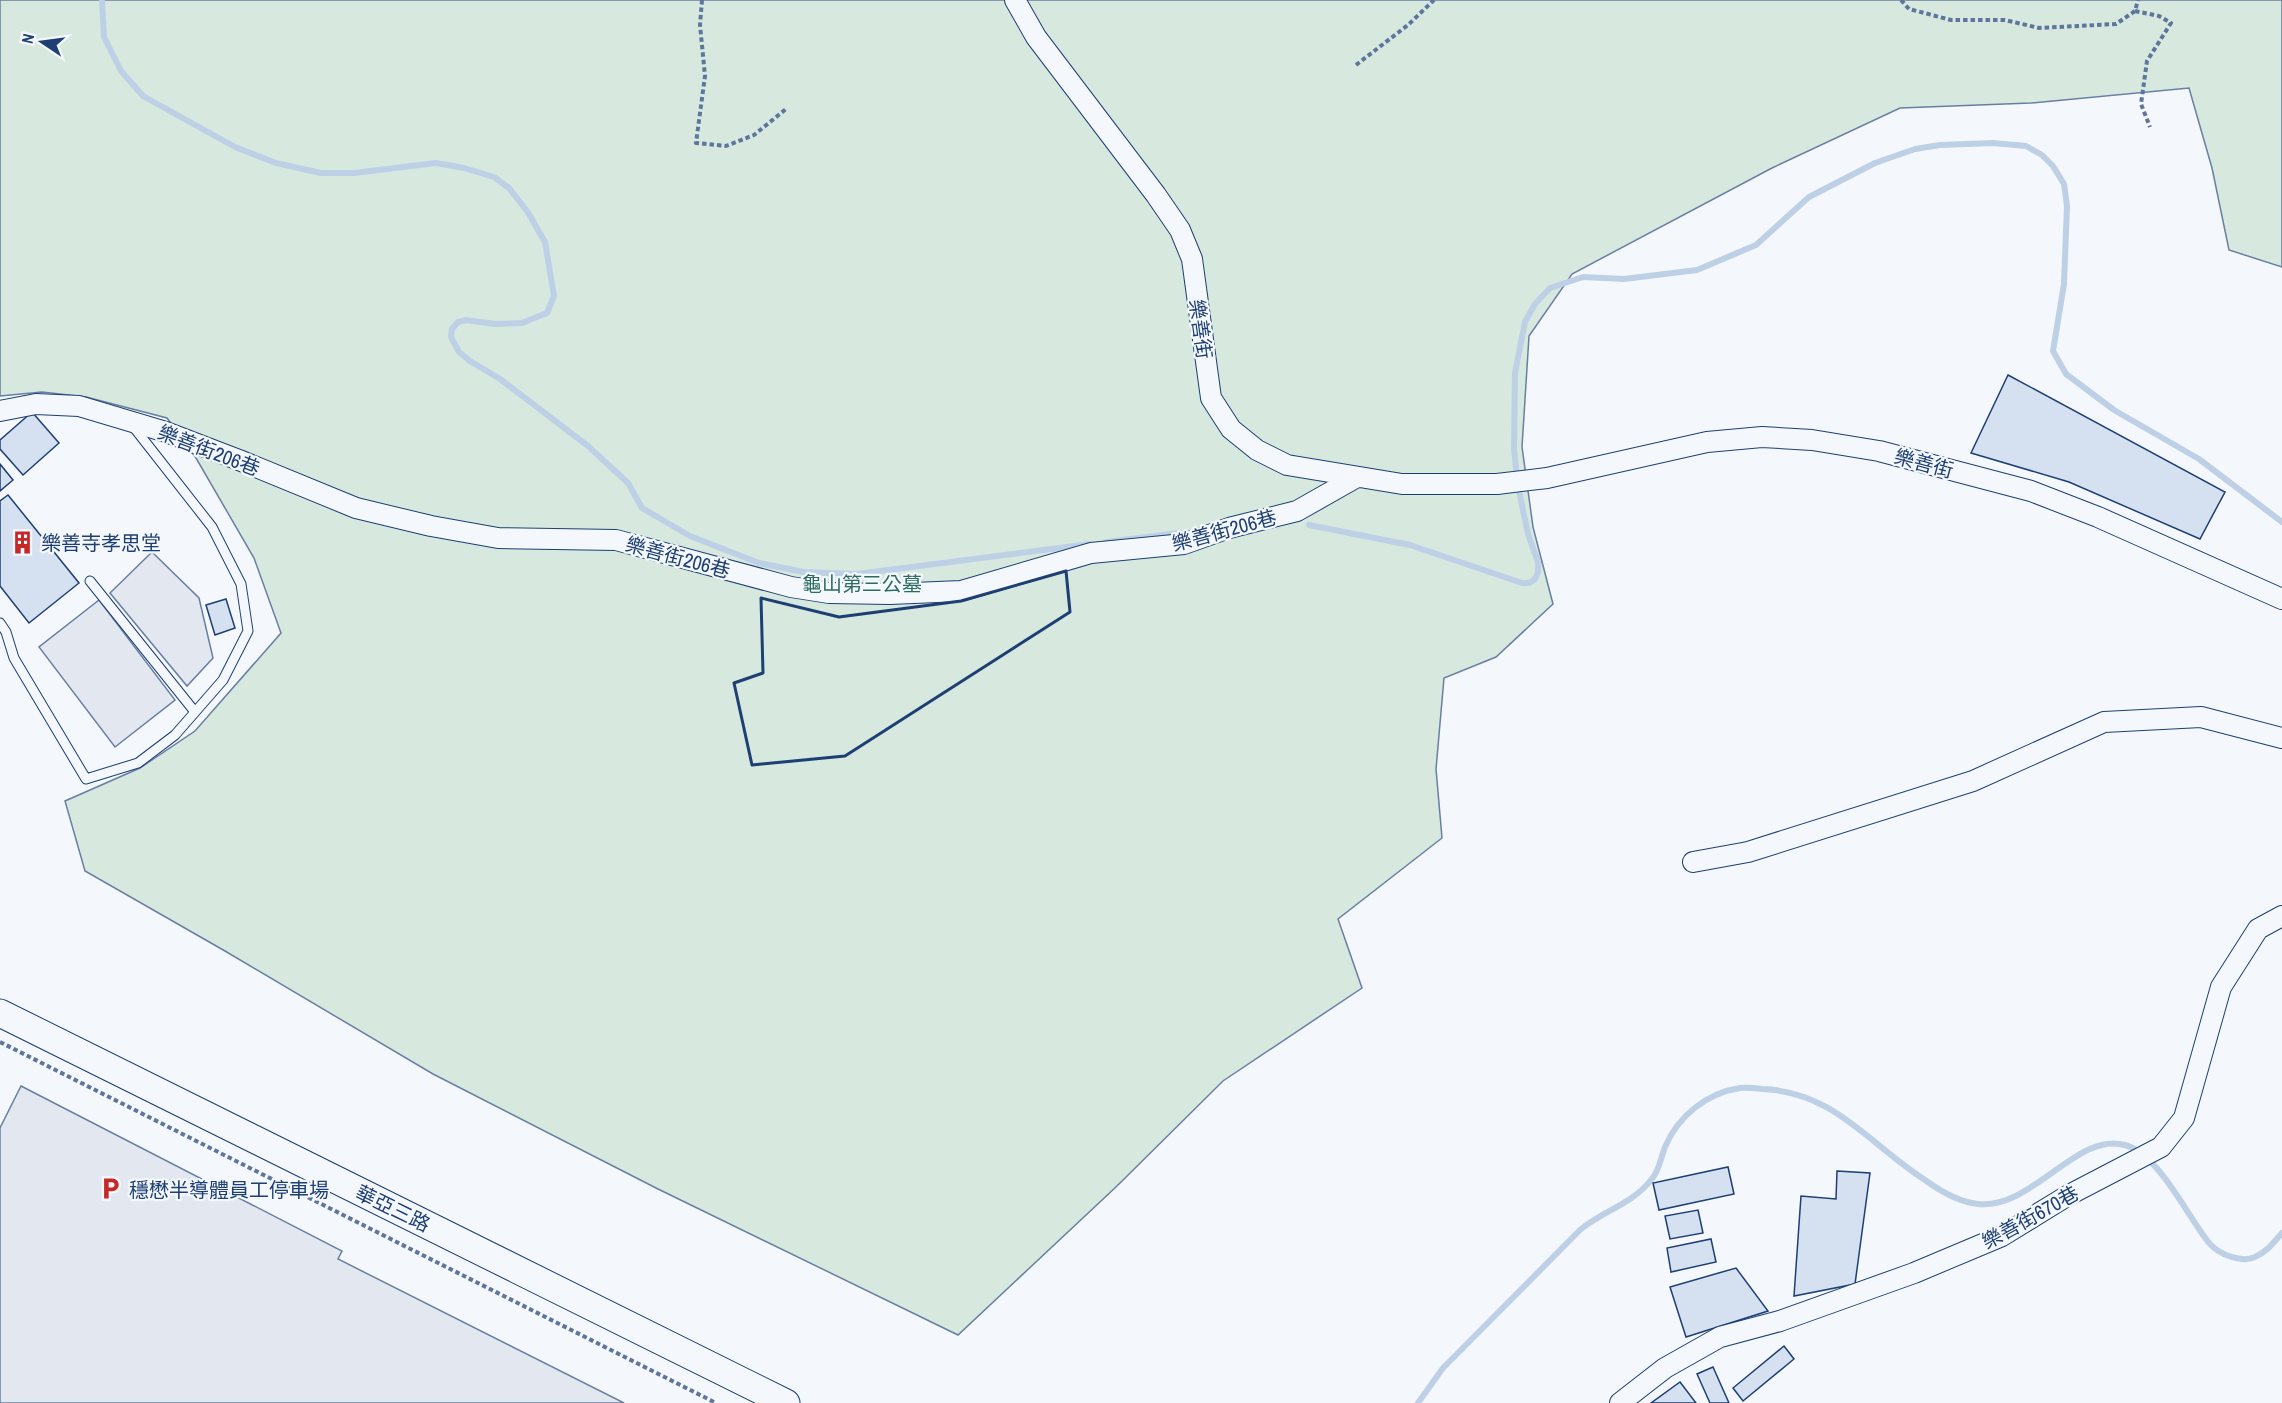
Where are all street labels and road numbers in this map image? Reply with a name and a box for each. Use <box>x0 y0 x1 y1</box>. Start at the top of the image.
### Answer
street label: 樂善街 <box>1183 297 1219 361</box>
street label: 樂善街206巷 <box>154 418 264 482</box>
street label: 樂善街 <box>1892 442 1956 484</box>
street label: 樂善街206巷 <box>1169 503 1279 557</box>
street label: 樂善街206巷 <box>623 530 733 584</box>
street label: 華亞三路 <box>351 1178 435 1238</box>
street label: 樂善街670巷 <box>1976 1179 2084 1255</box>

